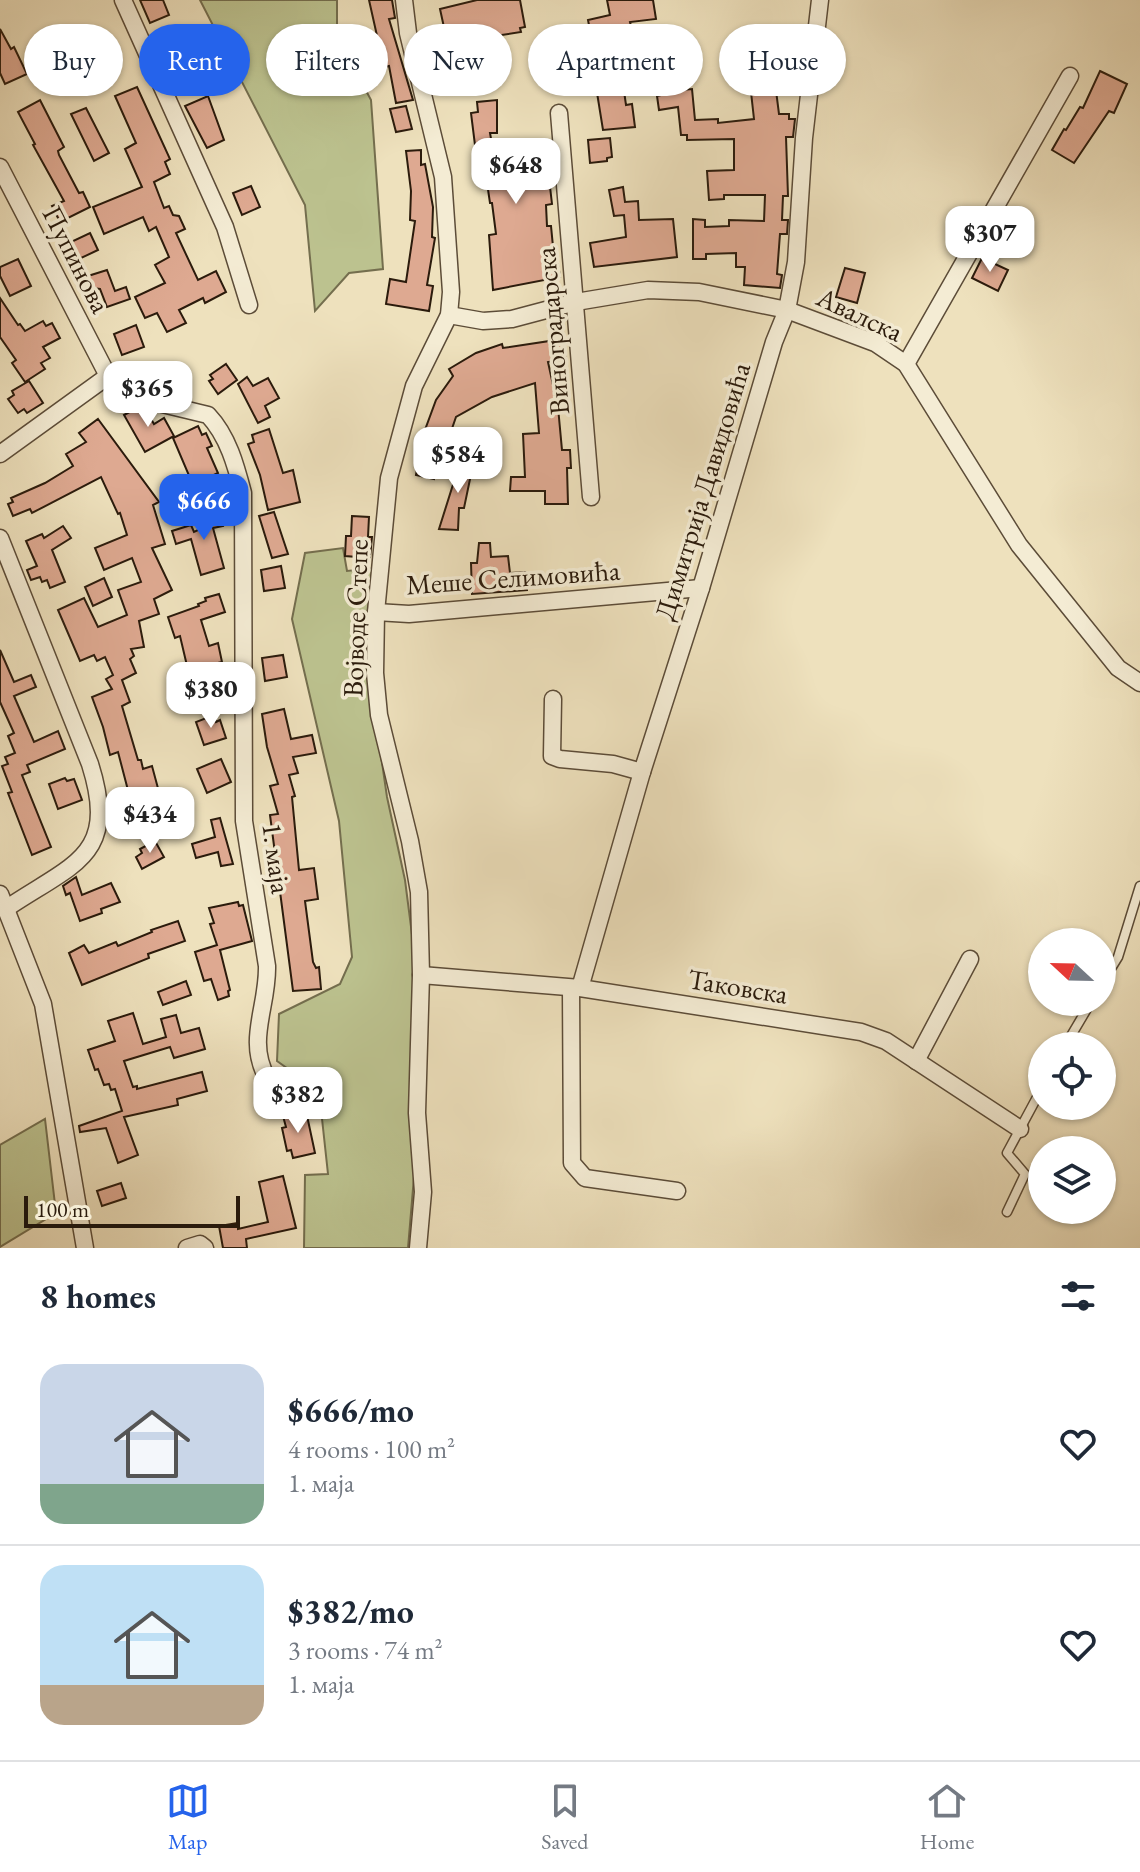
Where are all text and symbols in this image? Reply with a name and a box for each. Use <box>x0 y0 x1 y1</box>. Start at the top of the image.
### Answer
chip: Buy <box>24 24 123 96</box>
chip: Rent <box>139 24 250 96</box>
chip: Filters <box>266 24 388 96</box>
chip: New <box>404 24 512 96</box>
chip: Apartment <box>528 24 703 96</box>
chip: House <box>719 24 846 96</box>
pin: $648 <box>469 138 563 206</box>
text: $648 <box>489 147 543 181</box>
street label: Пупинова <box>35 199 120 320</box>
pin: $307 <box>943 206 1037 274</box>
text: $307 <box>963 215 1017 249</box>
street label: Виноградарска <box>527 245 577 416</box>
street label: Авалска <box>810 278 910 350</box>
street label: Димитрија Давидовића <box>646 357 759 624</box>
pin: $365 <box>101 361 195 429</box>
text: $365 <box>121 370 175 404</box>
pin: $584 <box>411 427 505 495</box>
text: $584 <box>431 436 485 470</box>
pin: $666 <box>157 474 251 542</box>
text: $666 <box>177 483 231 517</box>
street label: Војводе Степе <box>334 538 376 698</box>
street label: Меше Селимовића <box>405 552 622 602</box>
pin: $380 <box>164 662 258 730</box>
text: $380 <box>184 671 238 705</box>
pin: $434 <box>103 787 197 855</box>
text: $434 <box>123 796 177 830</box>
street label: 1. маја <box>254 820 300 897</box>
north arrow <box>1028 928 1116 1016</box>
map controls <box>1028 928 1116 1224</box>
street label: Таковска <box>685 960 791 1012</box>
button: locate <box>1028 1032 1116 1120</box>
pin: $382 <box>251 1067 345 1135</box>
text: $382 <box>271 1076 325 1110</box>
button: layers <box>1028 1136 1116 1224</box>
scale bar <box>24 1192 240 1228</box>
text: 100 m <box>36 1195 89 1224</box>
text: 8 homes <box>40 1274 156 1318</box>
icon: filters <box>1056 1274 1100 1318</box>
text: $666/mo <box>288 1388 414 1432</box>
icon: home <box>104 1396 200 1492</box>
icon: heart <box>1056 1422 1100 1466</box>
text: 4 rooms · 100 m² <box>288 1432 455 1466</box>
text: 1. маја <box>288 1466 354 1500</box>
text: $382/mo <box>288 1589 414 1633</box>
icon: home <box>104 1597 200 1693</box>
icon: heart <box>1056 1623 1100 1667</box>
text: 3 rooms · 74 m² <box>288 1633 443 1667</box>
text: 1. маја <box>288 1667 354 1701</box>
tab: Map <box>166 1779 210 1856</box>
tab: Saved <box>541 1779 588 1856</box>
tab: Home <box>920 1779 974 1856</box>

